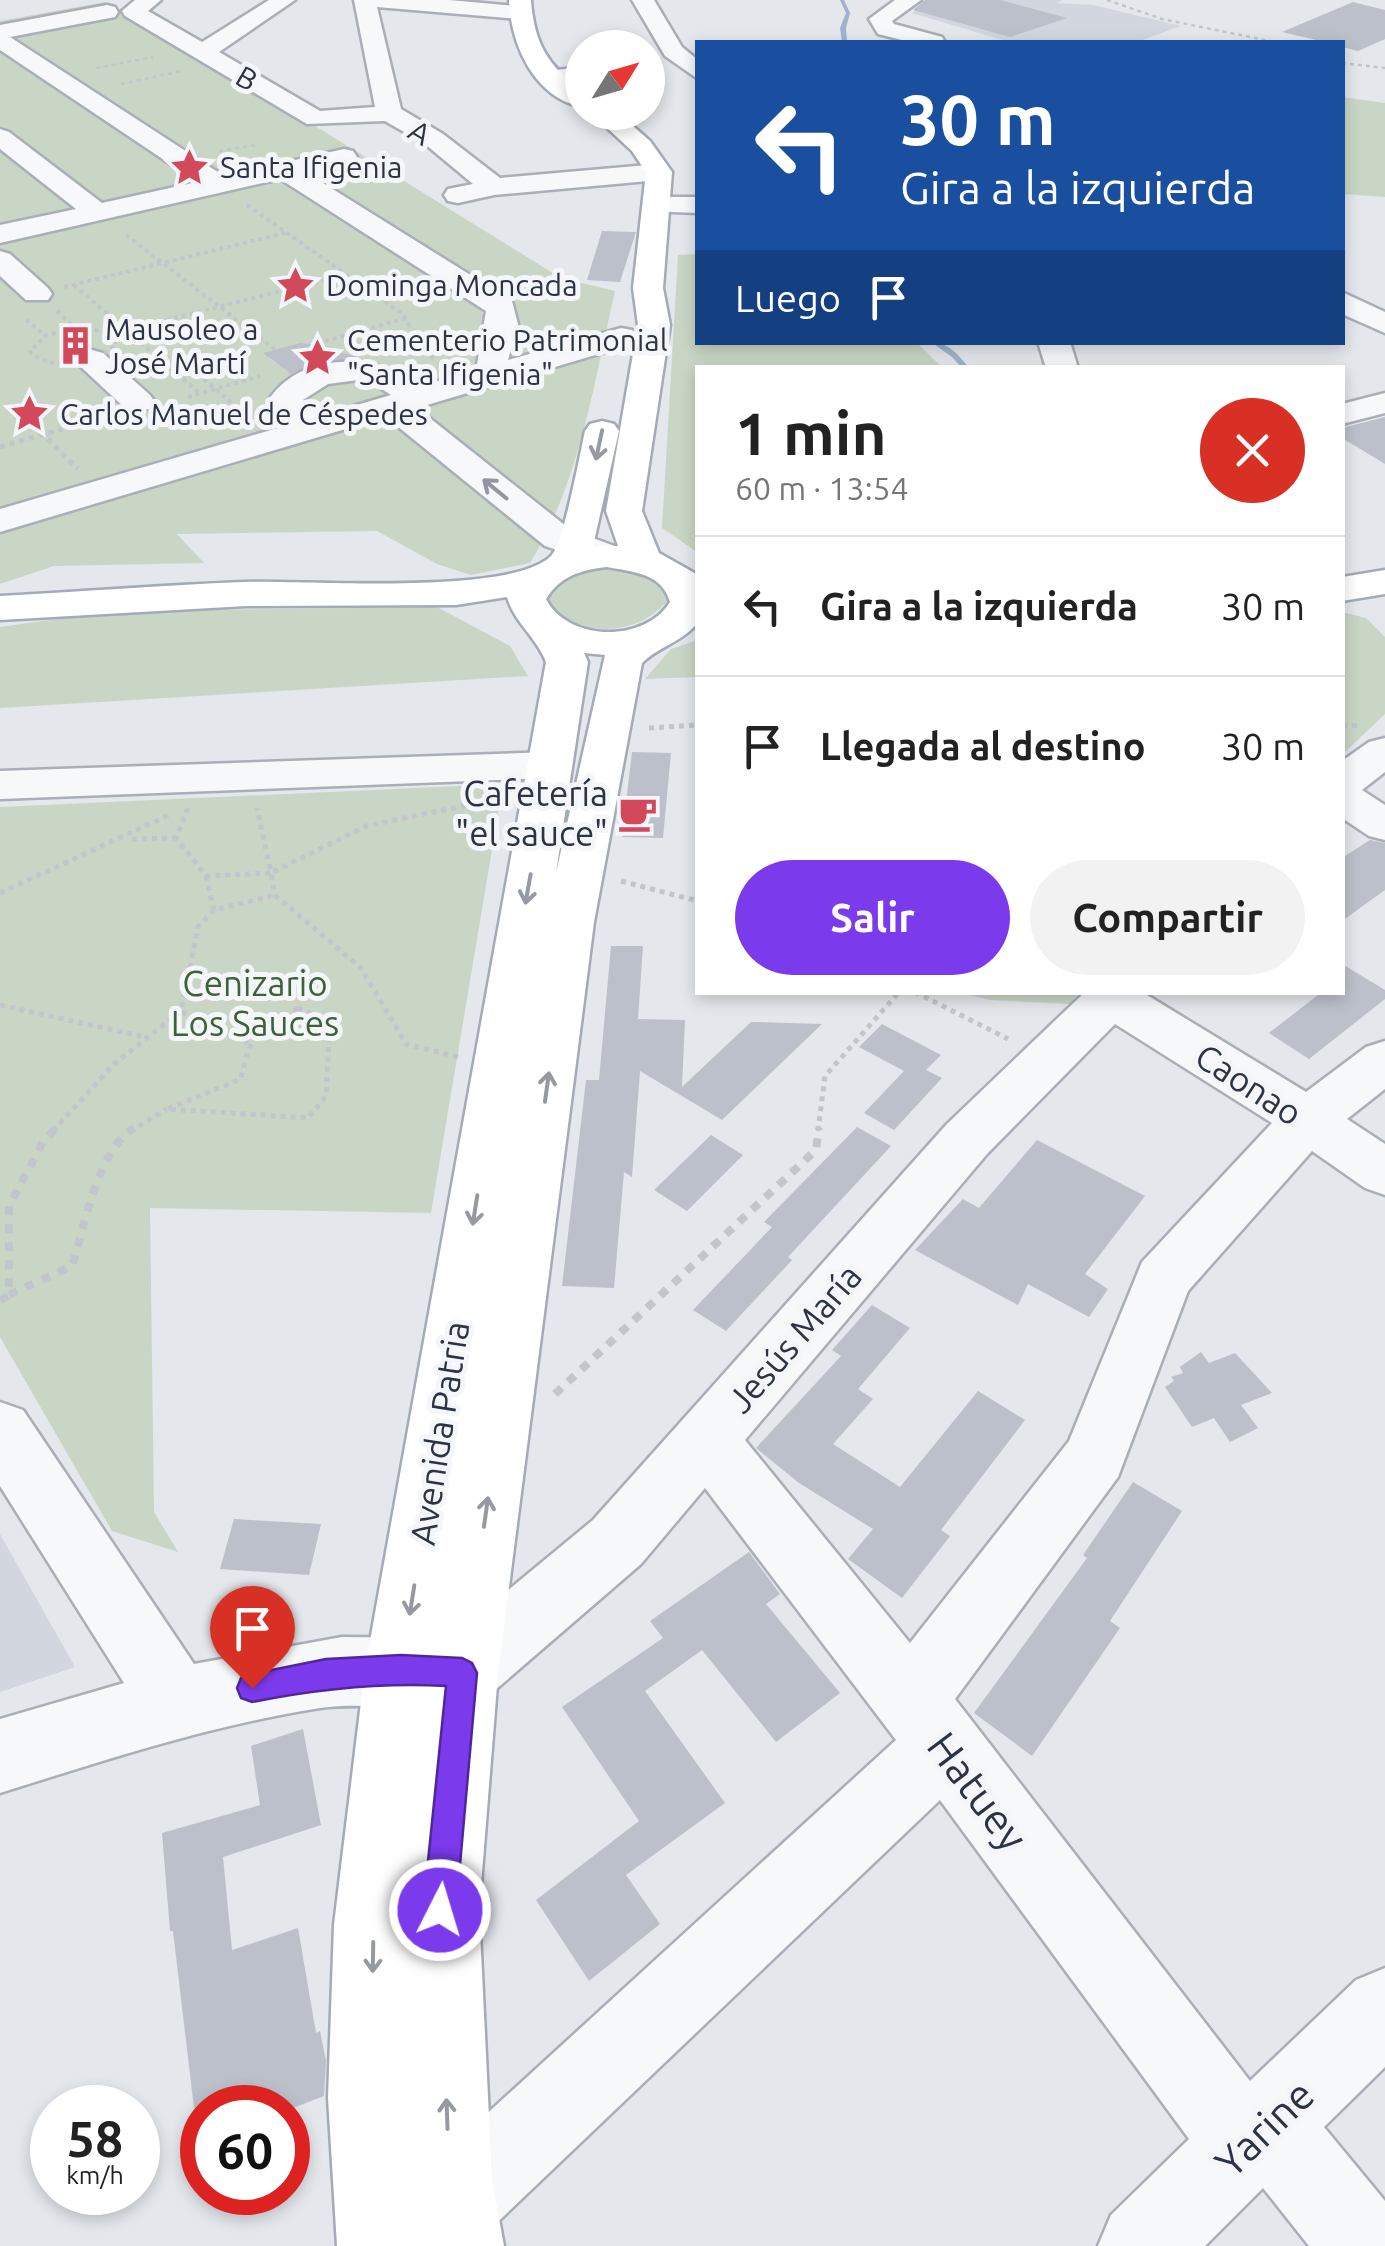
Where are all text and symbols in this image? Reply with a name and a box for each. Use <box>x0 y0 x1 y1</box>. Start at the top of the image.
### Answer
north arrow <box>565 30 665 130</box>
map controls <box>565 30 665 130</box>
street label: B <box>230 59 264 97</box>
icon: left <box>735 80 865 210</box>
text: 30 m <box>900 80 1056 158</box>
street label: A <box>403 112 438 152</box>
place icon: Santa Ifigenia <box>169 146 211 188</box>
place label: Santa Ifigenia <box>220 150 402 184</box>
text: Gira a la izquierda <box>900 162 1256 213</box>
place icon: Dominga Moncada <box>275 264 317 306</box>
place label: Dominga Moncada <box>326 268 578 302</box>
icon: arrive <box>861 270 916 325</box>
text: Luego <box>735 277 841 319</box>
place label: Mausoleo a José Martí <box>105 312 258 380</box>
place label: Cementerio Patrimonial "Santa Ifigenia" <box>347 323 668 391</box>
building icon: Mausoleo a José Martí <box>54 325 96 367</box>
place icon: Cementerio Patrimonial "Santa Ifigenia" <box>296 336 338 378</box>
place icon: Carlos Manuel de Céspedes <box>9 393 51 435</box>
place label: Carlos Manuel de Céspedes <box>60 397 428 431</box>
button: close <box>1200 398 1305 503</box>
text: 1 min <box>735 399 887 466</box>
one-way arrow <box>588 428 607 460</box>
text: 60 m · 13:54 <box>735 470 909 506</box>
one-way arrow <box>482 478 508 500</box>
icon: left <box>735 579 790 634</box>
text: Gira a la izquierda <box>820 585 1138 627</box>
text: 30 m <box>1221 585 1305 627</box>
icon: arrive <box>735 719 790 774</box>
text: Llegada al destino <box>820 725 1146 767</box>
text: 30 m <box>1221 725 1305 767</box>
place label: Cafetería "el sauce" <box>455 773 608 853</box>
cafe icon: Cafetería "el sauce" <box>617 792 659 834</box>
button: Salir <box>735 860 1010 975</box>
button: Compartir <box>1030 860 1305 975</box>
one-way arrow <box>518 872 537 905</box>
park label: Cenizario Los Sauces <box>171 963 339 1043</box>
street label: Caonao <box>1188 1035 1310 1133</box>
one-way arrow <box>538 1071 556 1103</box>
one-way arrow <box>465 1193 484 1225</box>
street label: Jesús María <box>719 1256 869 1420</box>
street label: Avenida Patria <box>402 1318 476 1548</box>
one-way arrow <box>477 1497 495 1529</box>
one-way arrow <box>402 1583 421 1615</box>
pin <box>210 1586 295 1689</box>
icon: arrive <box>225 1601 280 1656</box>
street label: Hatuey <box>919 1723 1037 1859</box>
position arrow <box>388 1858 492 1962</box>
one-way arrow <box>363 1941 382 1973</box>
street label: Yarine <box>1205 2070 1323 2186</box>
speed limit sign: 60 <box>180 2085 310 2215</box>
one-way arrow <box>437 2099 456 2131</box>
text: 58 <box>67 2110 123 2166</box>
text: km/h <box>66 2161 124 2189</box>

